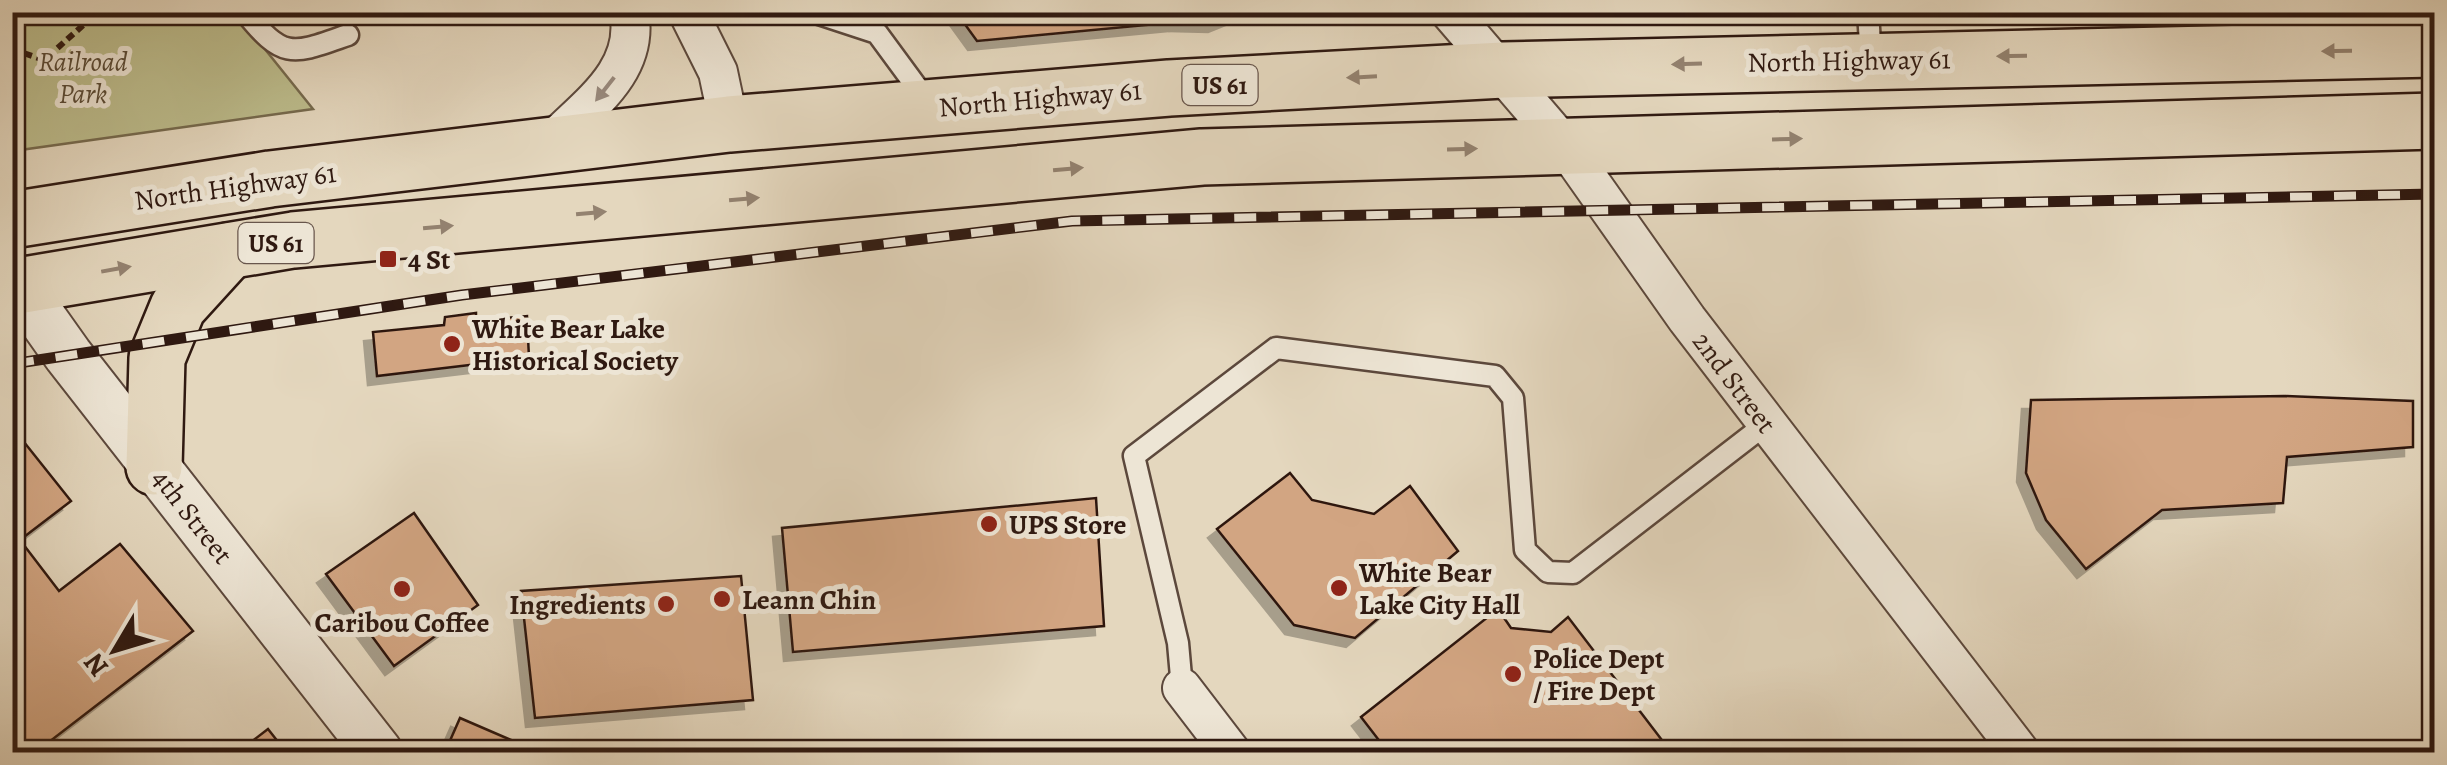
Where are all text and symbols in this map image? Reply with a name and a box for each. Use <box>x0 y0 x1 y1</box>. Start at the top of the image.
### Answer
street label: North Highway 61 <box>1747 40 1951 82</box>
park label: Railroad Park <box>38 43 128 113</box>
one-way arrow <box>2321 43 2353 59</box>
one-way arrow <box>1996 49 2028 65</box>
one-way arrow <box>1671 57 1703 73</box>
road number: US 61 <box>1182 65 1258 105</box>
one-way arrow <box>1346 69 1378 85</box>
street label: North Highway 61 <box>937 71 1143 127</box>
one-way arrow <box>595 76 616 102</box>
one-way arrow <box>1771 131 1803 147</box>
one-way arrow <box>1447 140 1479 156</box>
street label: North Highway 61 <box>132 154 339 220</box>
one-way arrow <box>1052 161 1084 177</box>
one-way arrow <box>729 190 761 206</box>
one-way arrow <box>575 204 607 220</box>
one-way arrow <box>423 218 455 234</box>
road number: US 61 <box>238 223 314 263</box>
place label: 4 St <box>408 241 450 279</box>
marker: 4 St <box>377 248 399 270</box>
one-way arrow <box>101 261 133 277</box>
place label: White Bear Lake Historical Society <box>471 310 679 380</box>
street label: 2nd Street <box>1683 324 1785 441</box>
marker: White Bear Lake Historical Society <box>441 333 463 355</box>
street label: 4th Street <box>143 461 241 572</box>
place label: UPS Store <box>1009 506 1127 544</box>
marker: UPS Store <box>978 513 1000 535</box>
place label: White Bear Lake City Hall <box>1358 554 1521 624</box>
marker: White Bear Lake City Hall <box>1328 577 1350 599</box>
marker: Caribou Coffee <box>391 578 413 600</box>
place label: Leann Chin <box>742 581 876 619</box>
place label: Ingredients <box>509 586 646 624</box>
marker: Leann Chin <box>711 588 733 610</box>
marker: Ingredients <box>655 593 677 615</box>
north arrow <box>65 600 165 700</box>
place label: Caribou Coffee <box>315 604 490 642</box>
place label: Police Dept / Fire Dept <box>1533 640 1664 710</box>
text: N <box>75 645 117 685</box>
marker: Police Dept / Fire Dept <box>1502 663 1524 685</box>

